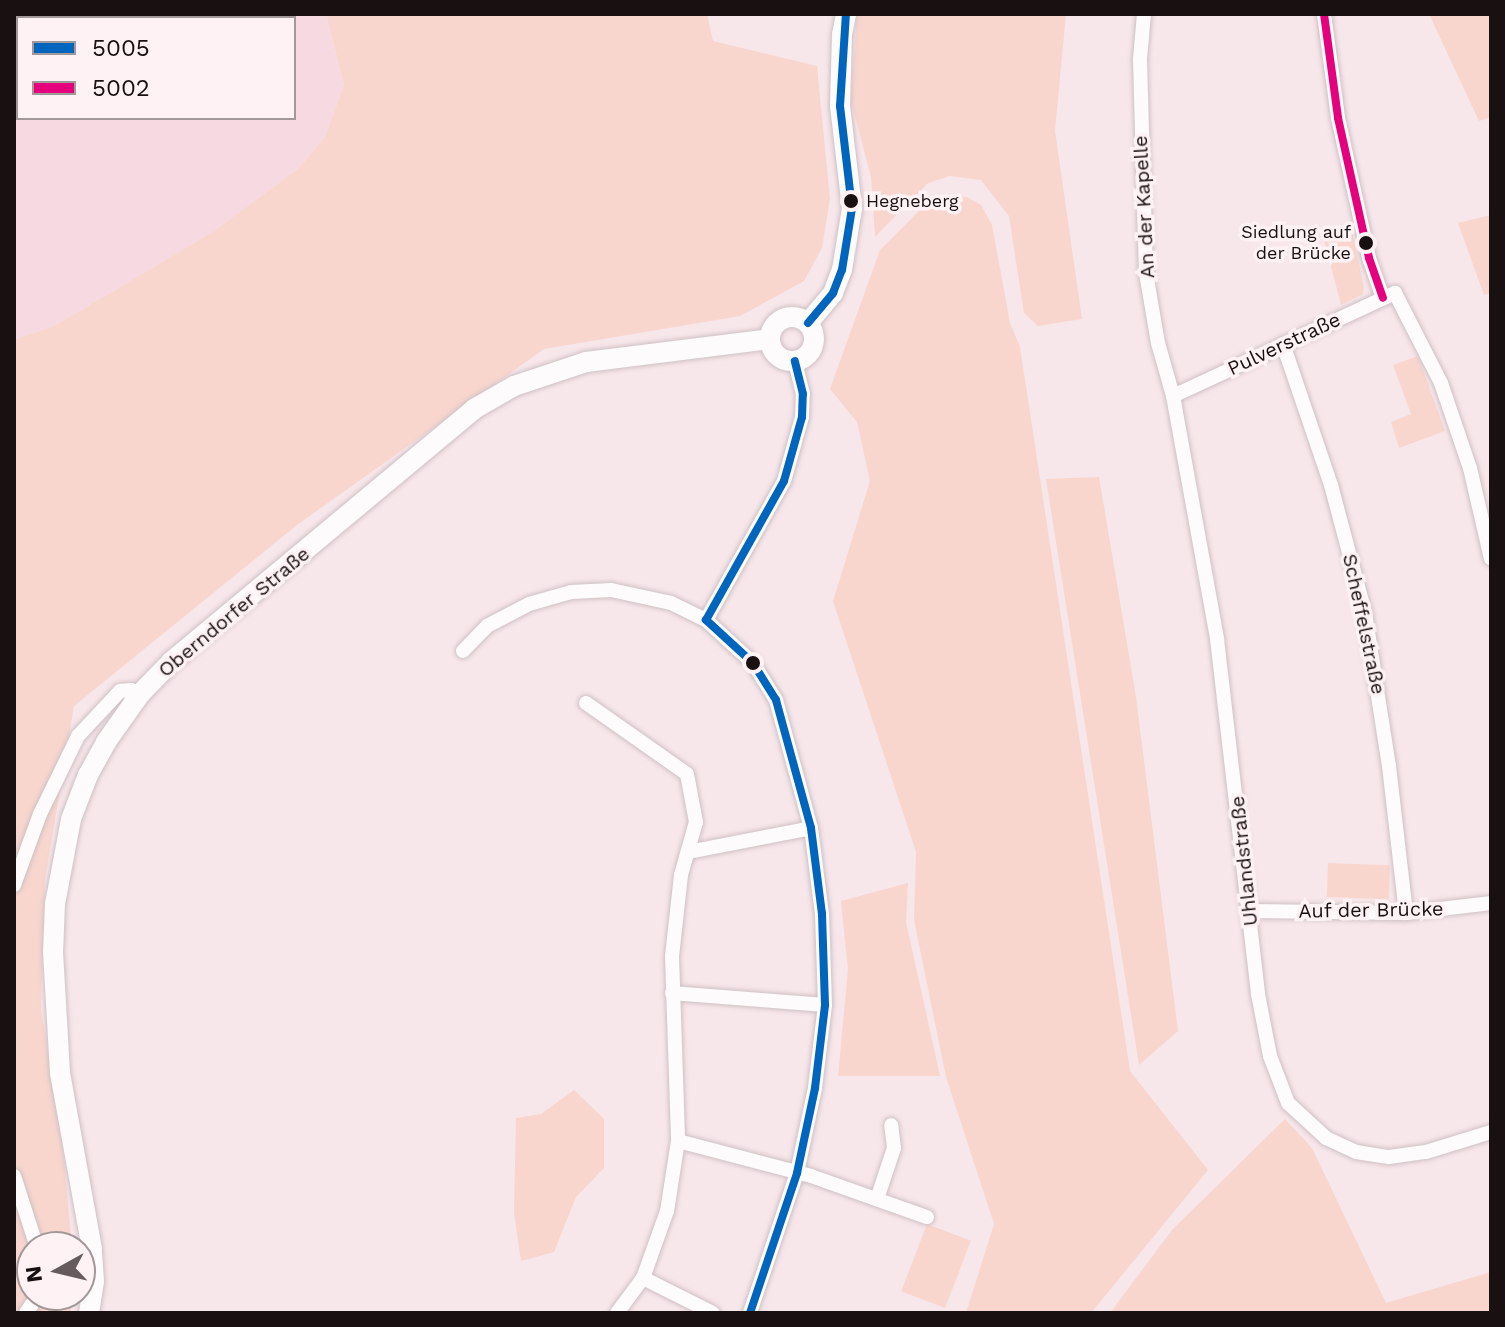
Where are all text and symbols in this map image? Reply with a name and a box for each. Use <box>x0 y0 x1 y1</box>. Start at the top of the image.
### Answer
legend <box>16 16 296 120</box>
text: 5005 <box>92 34 150 62</box>
text: 5002 <box>92 74 150 102</box>
street label: An der Kapelle <box>1128 135 1160 279</box>
place label: Hegneberg <box>866 190 959 212</box>
marker: Hegneberg <box>843 193 859 209</box>
place label: Siedlung auf der Brücke <box>1241 222 1351 264</box>
marker: Siedlung auf der Brücke <box>1358 235 1374 251</box>
street label: Pulverstraße <box>1224 307 1344 381</box>
street label: Oberndorfer Straße <box>153 542 315 682</box>
street label: Scheffelstraße <box>1337 552 1391 696</box>
unlabelled marker <box>745 655 761 671</box>
street label: Uhlandstraße <box>1225 795 1263 927</box>
street label: Auf der Brücke <box>1298 897 1444 923</box>
north arrow <box>16 1231 96 1311</box>
text: N <box>20 1264 47 1284</box>

